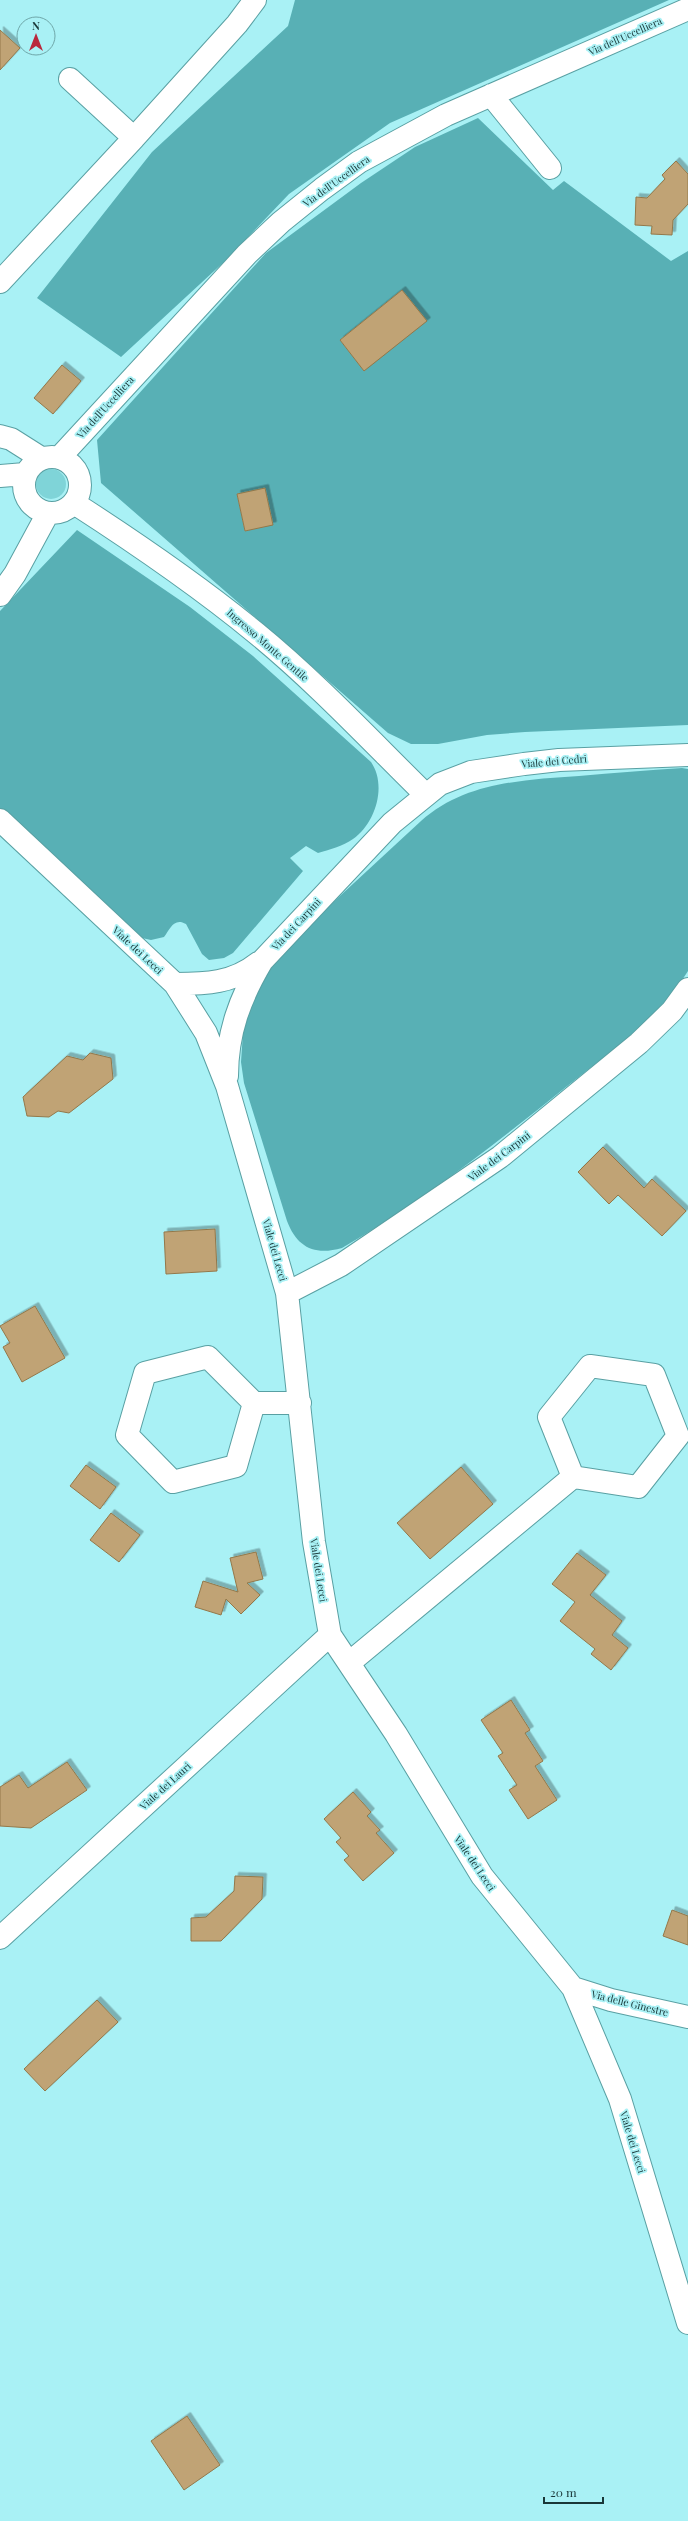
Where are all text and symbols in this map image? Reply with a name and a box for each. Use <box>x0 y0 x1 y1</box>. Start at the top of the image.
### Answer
street label: Via dell'Uccelliera <box>585 13 664 59</box>
north arrow <box>16 16 56 56</box>
text: N <box>32 18 40 33</box>
street label: Via dell'Uccelliera <box>299 152 372 211</box>
street label: Via dell'Uccelliera <box>73 373 137 442</box>
street label: Ingresso Monte Gentile <box>224 606 312 684</box>
street label: Viale dei Cedri <box>520 751 587 771</box>
street label: Via dei Carpini <box>268 895 324 954</box>
street label: Viale dei Lecci <box>109 922 166 977</box>
street label: Viale dei Carpini <box>464 1128 533 1185</box>
street label: Viale dei Lecci <box>259 1216 291 1283</box>
street label: Viale dei Lecci <box>307 1536 331 1603</box>
street label: Viale dei Lauri <box>136 1759 194 1813</box>
street label: Viale dei Lecci <box>451 1832 499 1894</box>
street label: Via delle Ginestre <box>589 1986 670 2019</box>
street label: Viale dei Lecci <box>617 2108 649 2175</box>
scale bar <box>544 2479 603 2505</box>
text: 20 m <box>550 2484 577 2500</box>

